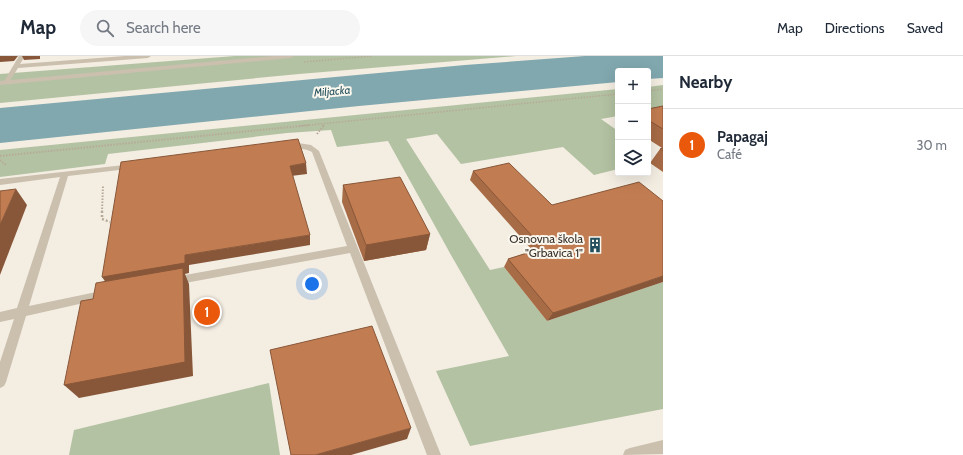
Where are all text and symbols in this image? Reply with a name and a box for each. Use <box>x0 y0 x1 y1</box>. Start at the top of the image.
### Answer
search box <box>80 10 360 46</box>
text: Map <box>20 16 56 39</box>
icon: search <box>94 17 116 39</box>
text: Search here <box>126 19 201 37</box>
text: Map <box>777 19 803 37</box>
text: Directions <box>825 19 885 37</box>
text: Saved <box>907 19 943 37</box>
map controls <box>615 68 651 176</box>
button: + <box>615 68 651 104</box>
text: Nearby <box>679 72 732 92</box>
water label: Miljacka <box>312 82 351 100</box>
button: − <box>615 104 651 140</box>
text: Papagaj <box>717 128 768 146</box>
text: 1 <box>690 137 694 153</box>
text: 30 m <box>917 137 947 153</box>
button: layers <box>615 140 651 176</box>
text: Café <box>717 146 742 162</box>
place label: Osnovna škola "Grbavica 1" <box>509 231 583 260</box>
building icon: Osnovna škola "Grbavica 1" <box>586 236 604 254</box>
your location <box>302 274 322 294</box>
pin: 1 <box>194 297 220 327</box>

